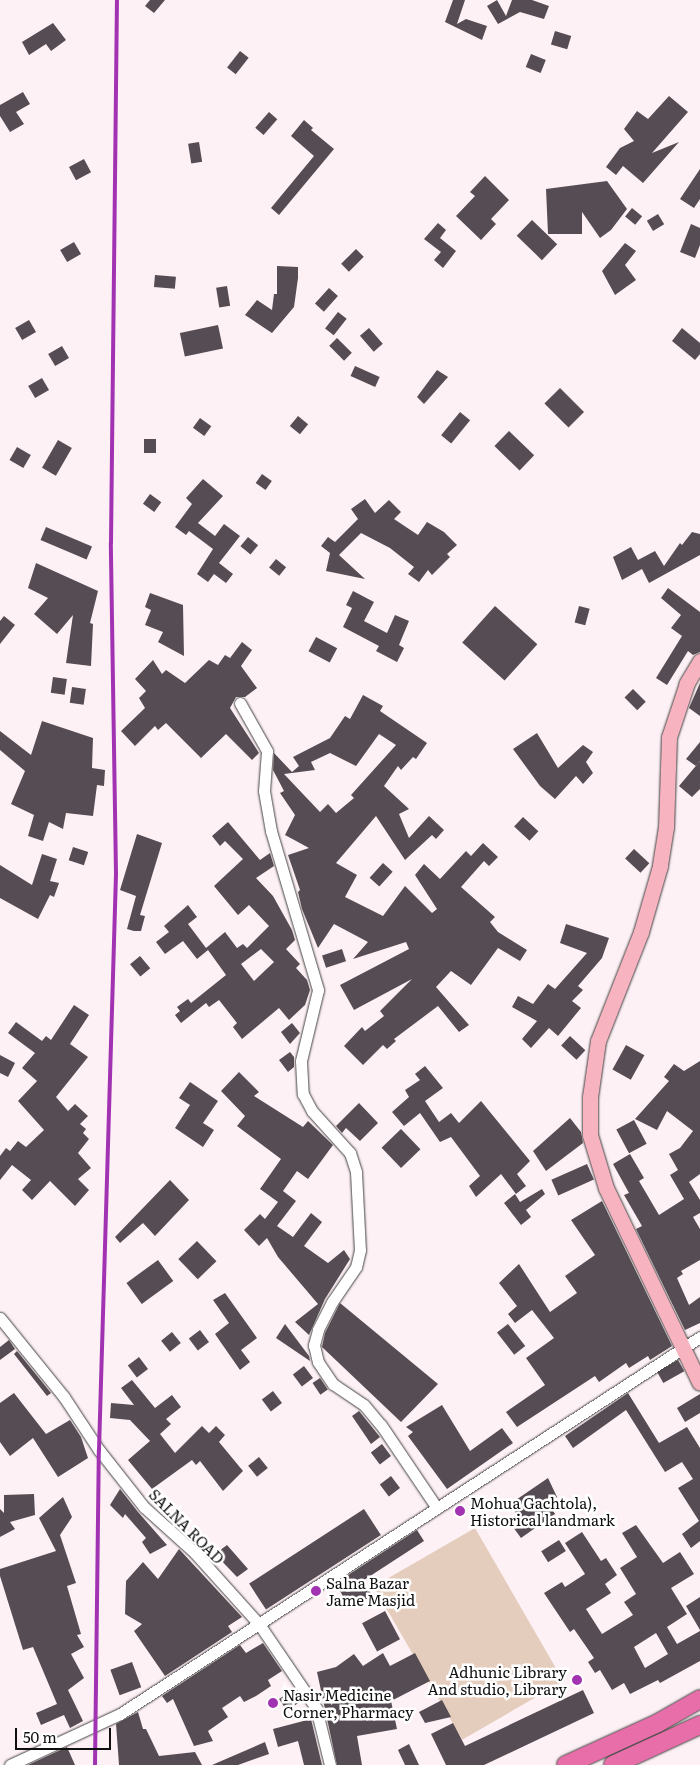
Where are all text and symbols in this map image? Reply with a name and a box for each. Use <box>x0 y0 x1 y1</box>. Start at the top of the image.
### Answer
street label: SALNA ROAD <box>146 1485 228 1567</box>
place label: Mohua Gachtola), Historical landmark <box>470 1493 615 1528</box>
marker: Mohua Gachtola), Historical landmark <box>454 1505 466 1517</box>
place label: Salna Bazar Jame Masjid <box>326 1573 415 1608</box>
marker: Salna Bazar Jame Masjid <box>310 1585 322 1597</box>
place label: Adhunic Library And studio, Library <box>428 1662 567 1697</box>
marker: Adhunic Library And studio, Library <box>571 1674 583 1686</box>
place label: Nasir Medicine Corner, Pharmacy <box>283 1685 414 1720</box>
marker: Nasir Medicine Corner, Pharmacy <box>267 1697 279 1709</box>
scale bar <box>18 1718 114 1750</box>
text: 50 m <box>23 1725 57 1748</box>

